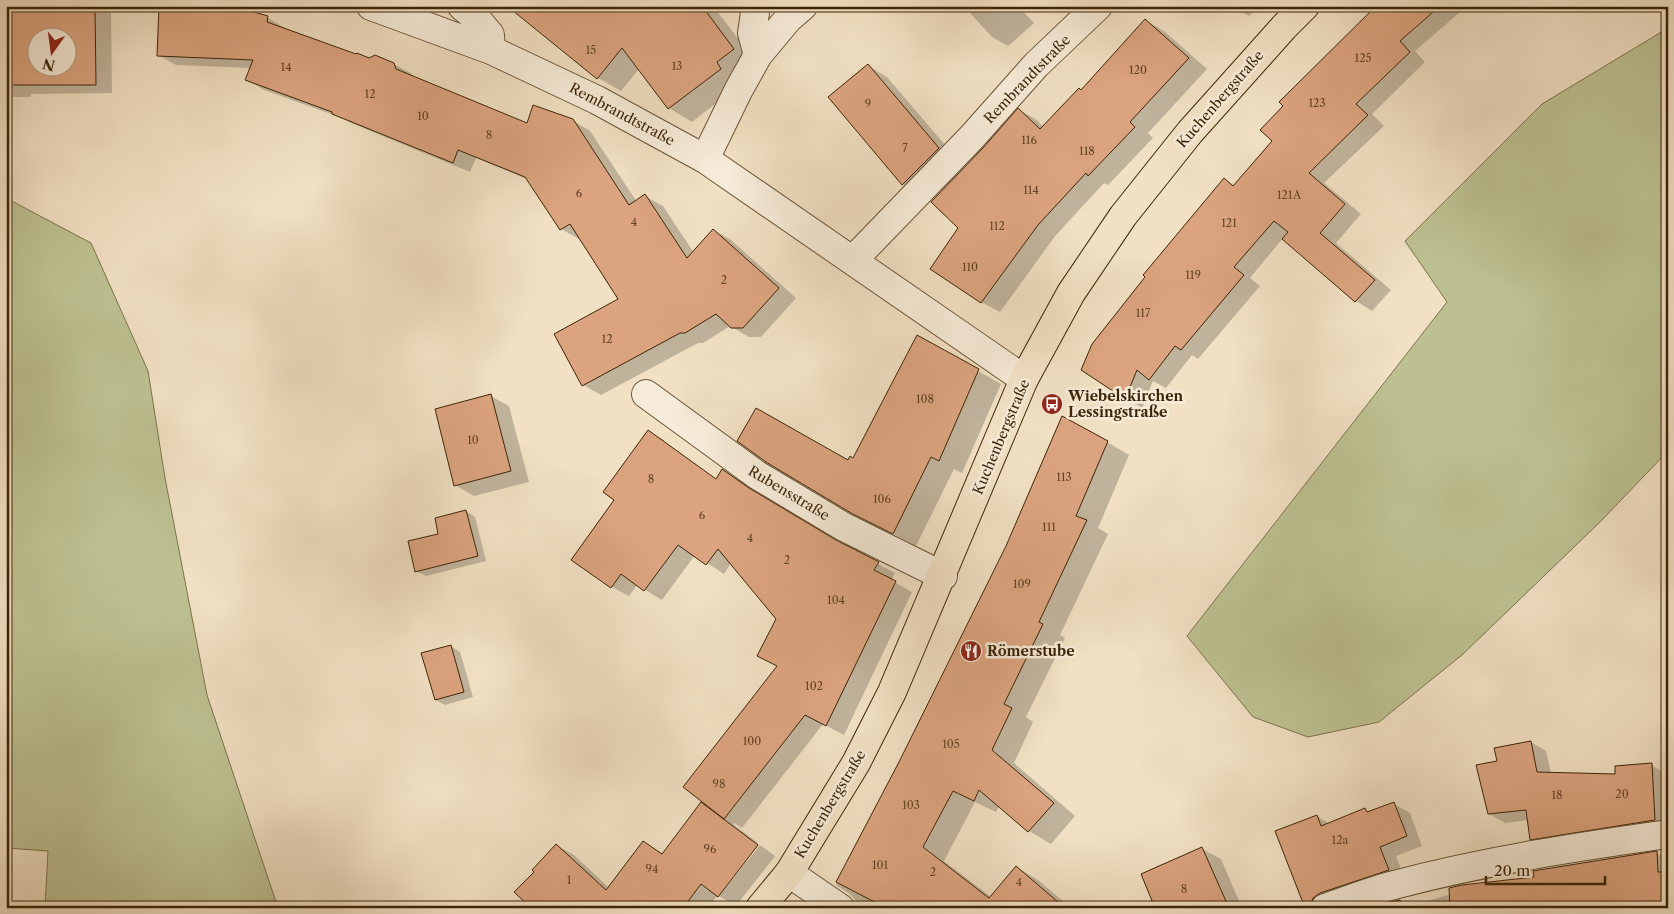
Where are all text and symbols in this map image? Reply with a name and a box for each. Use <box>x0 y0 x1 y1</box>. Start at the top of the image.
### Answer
north arrow <box>28 28 78 78</box>
street label: Rembrandtstraße <box>980 31 1074 127</box>
house number: 15 <box>586 43 596 57</box>
street label: Kuchenbergstraße <box>1173 46 1267 152</box>
house number: 125 <box>1355 51 1371 65</box>
text: N <box>41 54 57 75</box>
house number: 13 <box>672 59 682 73</box>
house number: 14 <box>281 60 291 74</box>
house number: 120 <box>1129 63 1147 77</box>
street label: Rembrandtstraße <box>566 79 678 149</box>
house number: 12 <box>365 87 375 101</box>
house number: 123 <box>1308 96 1326 110</box>
house number: 9 <box>865 97 871 111</box>
house number: 10 <box>417 109 429 123</box>
house number: 8 <box>486 128 492 142</box>
house number: 116 <box>1021 133 1037 147</box>
house number: 7 <box>902 141 908 155</box>
house number: 118 <box>1079 144 1095 158</box>
house number: 114 <box>1023 183 1039 197</box>
house number: 6 <box>576 186 583 200</box>
house number: 121A <box>1277 188 1302 202</box>
house number: 4 <box>631 215 637 229</box>
house number: 121 <box>1221 216 1237 230</box>
house number: 112 <box>989 219 1005 233</box>
house number: 110 <box>962 260 978 274</box>
house number: 119 <box>1185 268 1201 282</box>
house number: 2 <box>721 273 727 287</box>
house number: 117 <box>1136 306 1151 320</box>
house number: 12 <box>602 332 612 346</box>
street label: Kuchenbergstraße <box>969 377 1033 497</box>
place label: Wiebelskirchen Lessingstraße <box>1067 387 1184 421</box>
house number: 108 <box>916 392 934 406</box>
bus stop icon: Wiebelskirchen Lessingstraße <box>1040 392 1064 416</box>
house number: 10 <box>467 433 479 447</box>
street label: Rubensstraße <box>745 462 833 524</box>
house number: 113 <box>1056 470 1072 484</box>
house number: 8 <box>648 472 654 486</box>
house number: 106 <box>873 492 892 506</box>
house number: 6 <box>699 508 706 522</box>
house number: 111 <box>1042 520 1056 534</box>
house number: 4 <box>747 531 753 545</box>
house number: 2 <box>784 553 790 567</box>
house number: 109 <box>1013 577 1031 591</box>
house number: 104 <box>827 593 845 607</box>
restaurant icon: Römerstube <box>959 639 983 663</box>
place label: Römerstube <box>987 642 1075 660</box>
house number: 102 <box>805 679 823 693</box>
house number: 100 <box>743 734 761 748</box>
house number: 105 <box>942 737 960 751</box>
street label: Kuchenbergstraße <box>790 746 870 862</box>
house number: 98 <box>713 777 725 791</box>
house number: 20 <box>1615 787 1629 801</box>
house number: 18 <box>1551 788 1563 802</box>
house number: 103 <box>902 798 920 812</box>
house number: 12a <box>1332 833 1349 847</box>
house number: 96 <box>704 842 717 856</box>
scale bar <box>1486 854 1605 886</box>
house number: 101 <box>872 858 888 872</box>
text: 20 m <box>1494 861 1530 880</box>
house number: 94 <box>646 862 658 876</box>
house number: 2 <box>930 865 936 879</box>
house number: 1 <box>567 873 572 887</box>
house number: 4 <box>1016 875 1022 889</box>
house number: 8 <box>1181 882 1187 896</box>

